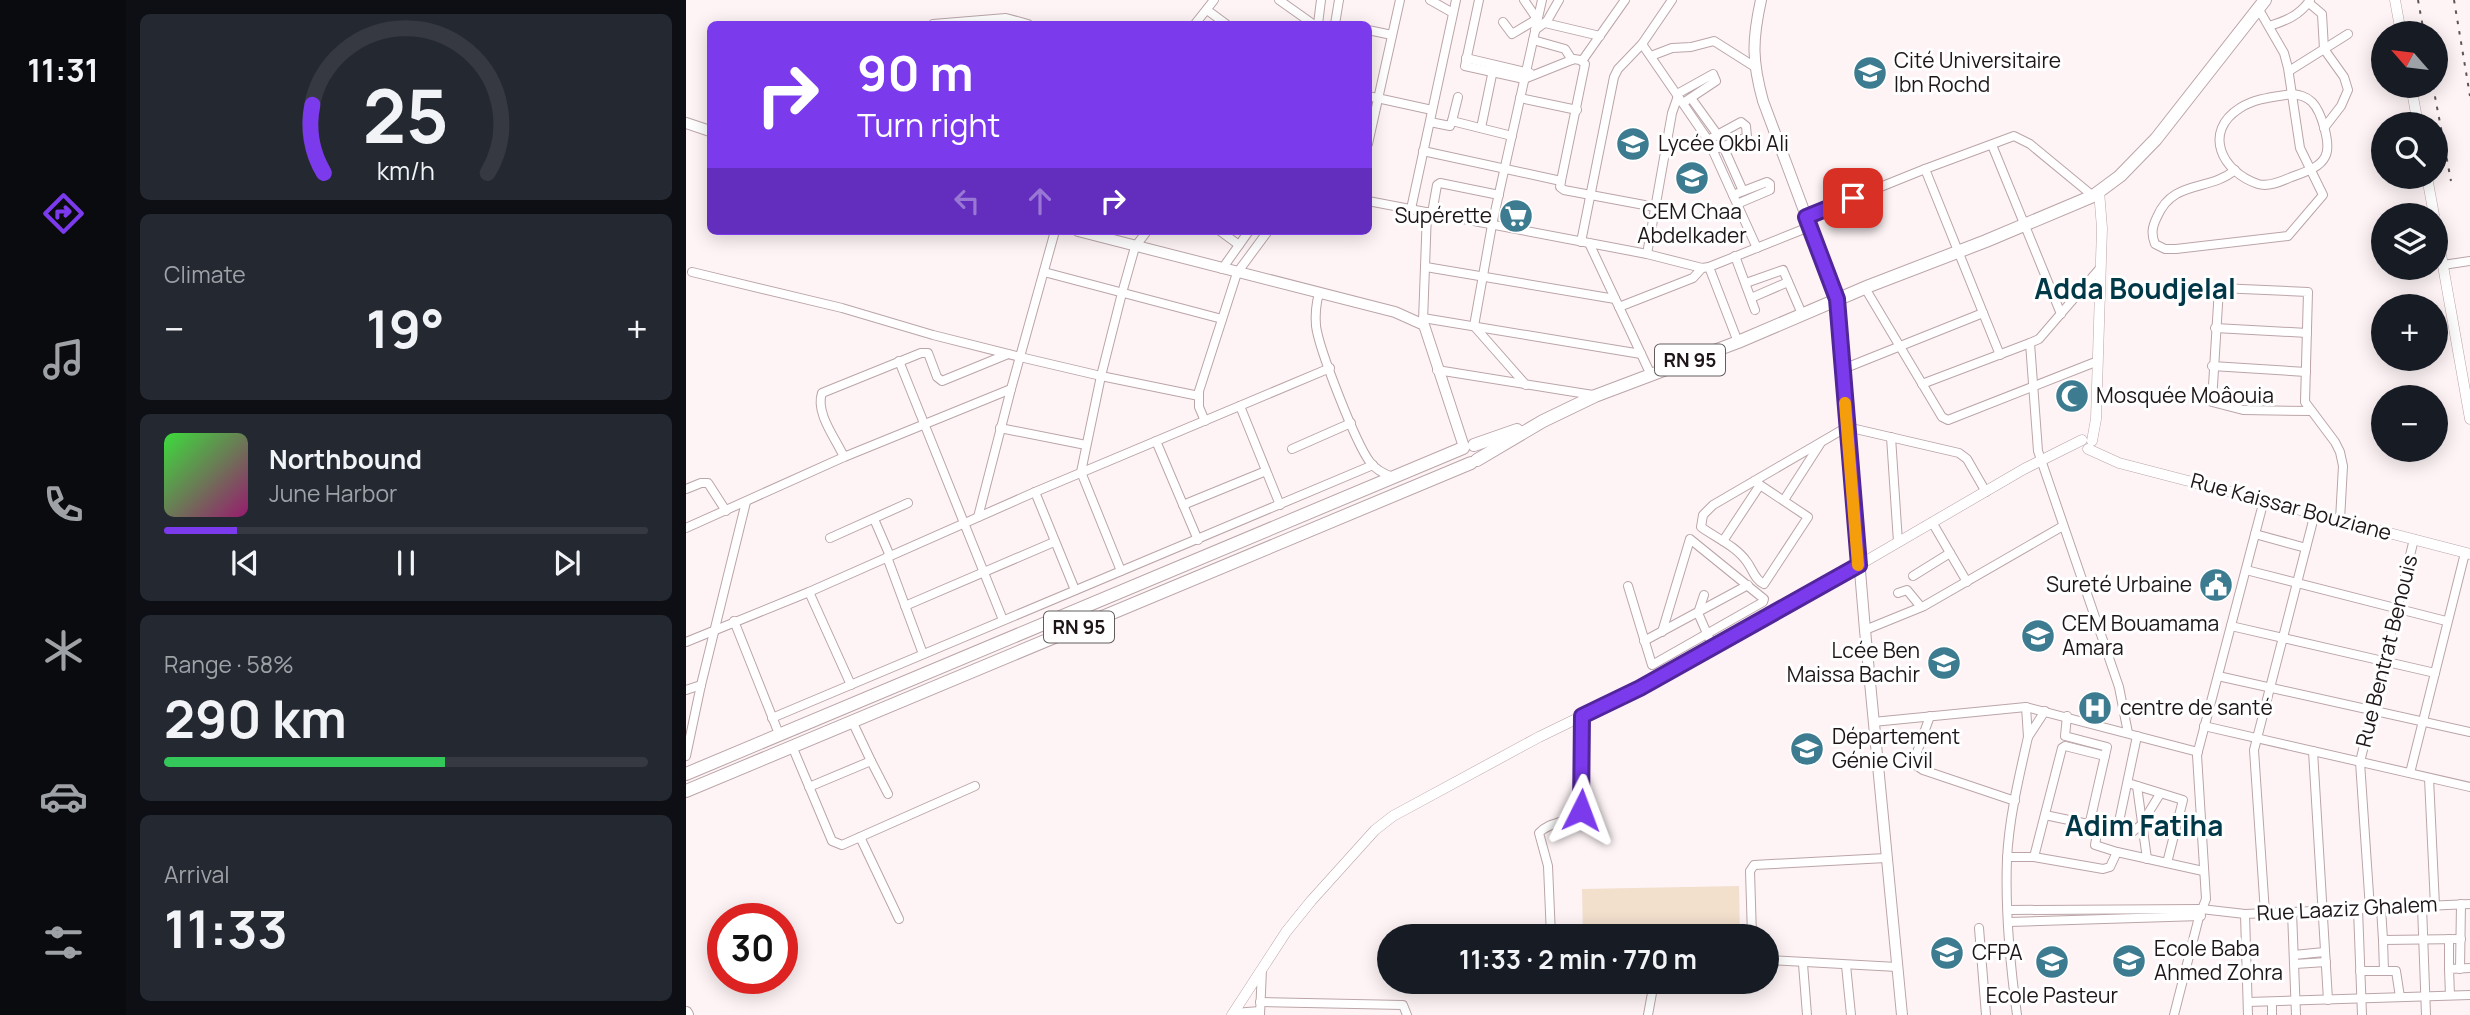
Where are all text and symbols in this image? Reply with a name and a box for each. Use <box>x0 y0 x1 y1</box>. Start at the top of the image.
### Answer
north arrow <box>2371 21 2448 98</box>
map controls <box>2371 21 2448 462</box>
text: 90 m <box>857 39 974 106</box>
place label: Cité Universitaire Ibn Rochd <box>1894 46 2061 98</box>
text: 11:31 <box>27 48 99 92</box>
icon: right <box>742 49 833 140</box>
school or university icon: Cité Universitaire Ibn Rochd <box>1851 54 1889 92</box>
text: 25 <box>363 65 449 165</box>
text: Turn right <box>857 103 1000 147</box>
button: search <box>2371 112 2448 189</box>
school or university icon: Lycée Okbi Ali <box>1614 125 1652 163</box>
place label: Lycée Okbi Ali <box>1658 129 1789 157</box>
text: km/h <box>377 153 435 188</box>
school or university icon: CEM Chaa Abdelkader <box>1673 159 1711 197</box>
pin <box>1823 168 1883 228</box>
icon: arrive <box>1834 179 1872 217</box>
icon: left <box>948 182 986 220</box>
icon: ahead <box>1021 182 1059 220</box>
icon: right <box>1094 182 1132 220</box>
icon: directions <box>39 189 88 238</box>
supermarket icon: Supérette <box>1497 197 1535 235</box>
place label: CEM Chaa Abdelkader <box>1637 197 1747 249</box>
place label: Supérette <box>1394 201 1492 229</box>
button: layers <box>2371 203 2448 280</box>
text: Climate <box>164 258 246 290</box>
district label: Adda Boudjelal <box>2034 269 2236 307</box>
text: 19° <box>366 293 445 364</box>
button: + <box>2371 294 2448 371</box>
text: − <box>164 302 185 354</box>
text: + <box>626 302 648 354</box>
icon: music <box>39 335 88 384</box>
road number: RN 95 <box>1655 344 1725 376</box>
mosque icon: Mosquée Moâouia <box>2053 377 2091 415</box>
place label: Mosquée Moâouia <box>2096 381 2274 409</box>
button: − <box>2371 385 2448 462</box>
text: Northbound <box>269 441 422 477</box>
street label: Rue Kaissar Bouziane <box>2188 466 2395 546</box>
text: June Harbor <box>269 477 397 509</box>
icon: phone <box>39 480 88 529</box>
icon: previous <box>226 544 264 582</box>
icon: pause <box>387 544 425 582</box>
icon: next <box>548 544 586 582</box>
street label: Rue Bentrat Benouis <box>2349 552 2423 750</box>
public building icon: Sureté Urbaine <box>2197 566 2235 604</box>
place label: Sureté Urbaine <box>2046 570 2192 598</box>
place label: CEM Bouamama Amara <box>2062 609 2219 661</box>
road number: RN 95 <box>1044 612 1114 642</box>
school or university icon: CEM Bouamama Amara <box>2019 617 2057 655</box>
icon: climate <box>39 626 88 675</box>
place label: Lcée Ben Maissa Bachir <box>1787 636 1920 688</box>
school or university icon: Lcée Ben Maissa Bachir <box>1925 644 1963 682</box>
text: Range · 58% <box>164 648 294 680</box>
text: 290 km <box>164 683 347 754</box>
hospital icon: centre de santé <box>2076 689 2114 727</box>
place label: centre de santé <box>2120 693 2273 721</box>
place label: Département Génie Civil <box>1832 722 1960 774</box>
school or university icon: Département Génie Civil <box>1788 730 1826 768</box>
icon: car <box>39 772 88 821</box>
position arrow <box>1544 773 1618 847</box>
district label: Adim Fatiha <box>2065 806 2223 844</box>
text: Arrival <box>164 858 230 890</box>
street label: Rue Laaziz Ghalem <box>2256 889 2438 927</box>
text: 11:33 <box>164 893 288 964</box>
speed limit sign: 30 <box>707 903 798 994</box>
icon: filters <box>39 918 88 967</box>
school or university icon: CFPA <box>1928 934 1966 972</box>
place label: Ecole Baba Ahmed Zohra <box>2154 934 2283 986</box>
place label: CFPA <box>1972 938 2023 966</box>
text: 11:33 · 2 min · 770 m <box>1459 941 1697 977</box>
school or university icon: Ecole Baba Ahmed Zohra <box>2110 942 2148 980</box>
school or university icon: Ecole Pasteur <box>2033 943 2071 981</box>
place label: Ecole Pasteur <box>1986 981 2119 1009</box>

